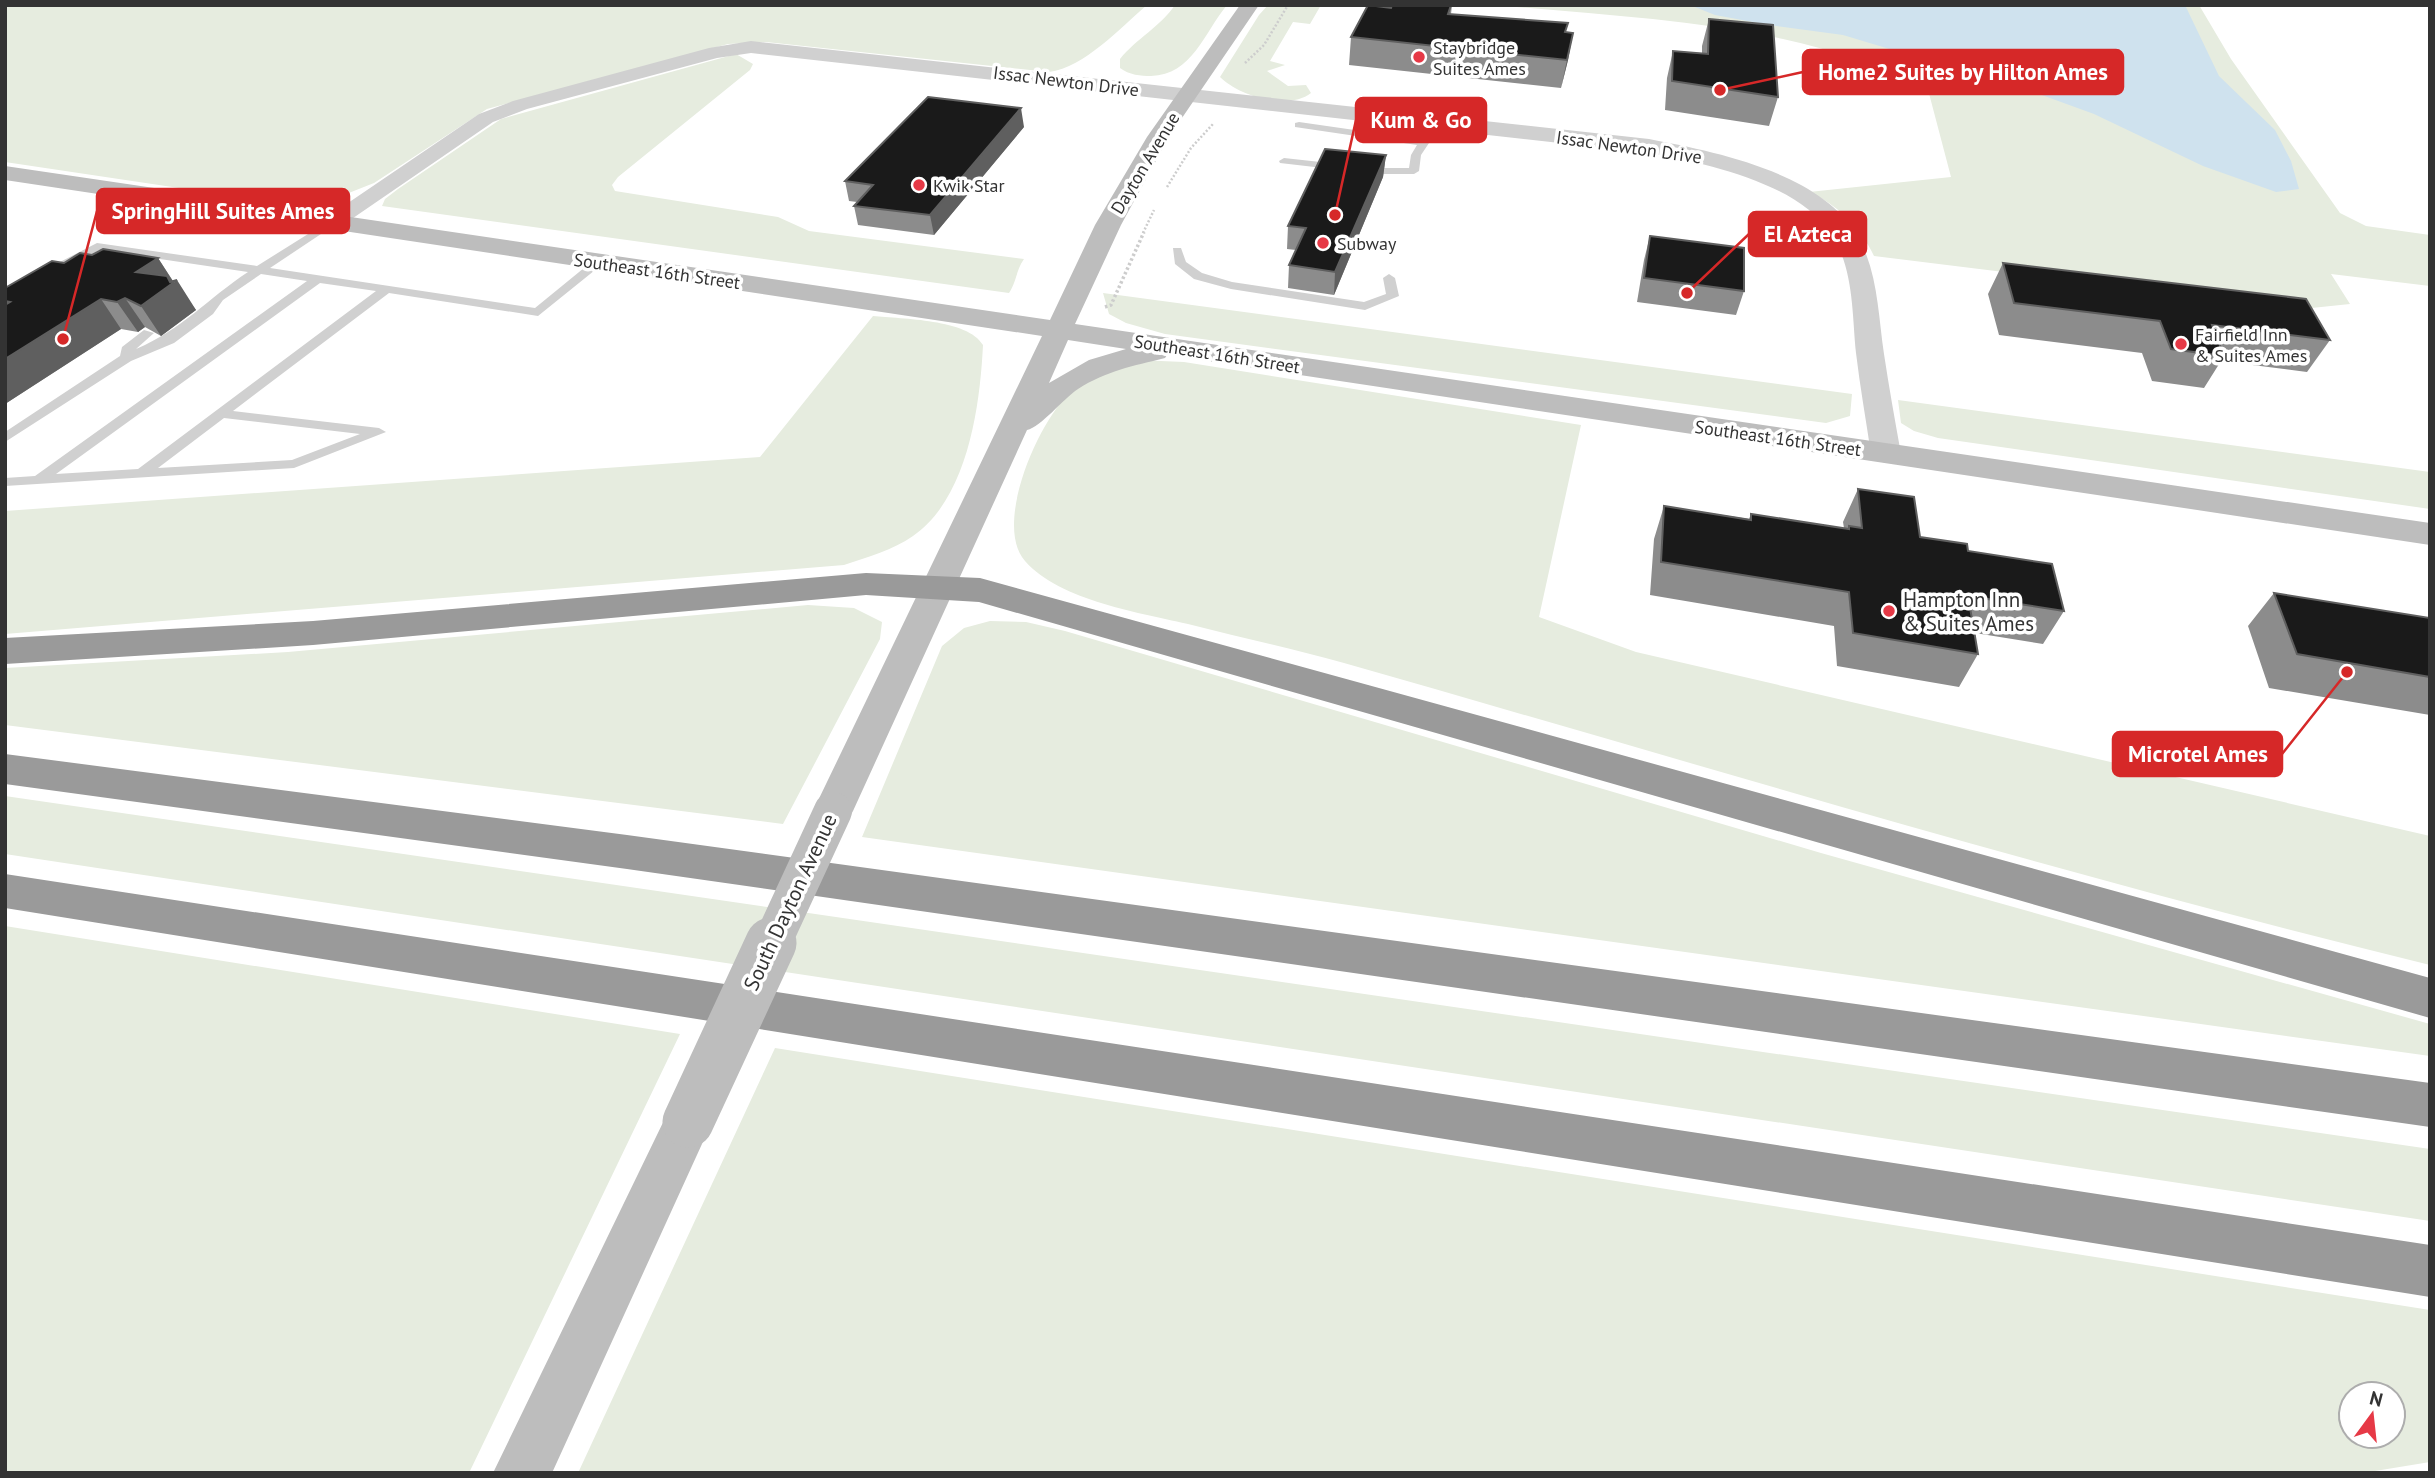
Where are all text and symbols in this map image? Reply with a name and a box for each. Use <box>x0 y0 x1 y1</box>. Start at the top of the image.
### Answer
place label: Staybridge Suites Ames <box>1433 36 1526 80</box>
marker: Staybridge Suites Ames <box>1411 49 1427 65</box>
callout: Home2 Suites by Hilton Ames <box>1803 50 2123 94</box>
text: Home2 Suites by Hilton Ames <box>1818 57 2108 86</box>
street label: Issac Newton Drive <box>992 61 1140 101</box>
callout: Kum & Go <box>1356 98 1486 142</box>
text: Kum & Go <box>1370 105 1472 134</box>
street label: Dayton Avenue <box>1106 108 1184 218</box>
street label: Issac Newton Drive <box>1555 125 1703 169</box>
place label: Kwik Star <box>933 174 1005 197</box>
marker: Kwik Star <box>911 177 927 193</box>
callout: SpringHill Suites Ames <box>97 189 349 233</box>
text: SpringHill Suites Ames <box>111 196 335 225</box>
callout: El Azteca <box>1749 212 1866 256</box>
text: El Azteca <box>1764 219 1852 248</box>
place label: Subway <box>1337 232 1397 255</box>
marker: Subway <box>1315 235 1331 251</box>
street label: Southeast 16th Street <box>572 248 742 294</box>
place label: Fairfield Inn & Suites Ames <box>2195 323 2307 367</box>
street label: Southeast 16th Street <box>1132 330 1302 378</box>
marker: Fairfield Inn & Suites Ames <box>2173 336 2189 352</box>
street label: Southeast 16th Street <box>1693 415 1863 461</box>
place label: Hampton Inn & Suites Ames <box>1903 586 2034 637</box>
marker: Hampton Inn & Suites Ames <box>1881 603 1897 619</box>
callout: Microtel Ames <box>2113 732 2282 776</box>
text: Microtel Ames <box>2128 739 2268 768</box>
street label: South Dayton Avenue <box>737 809 843 995</box>
north arrow <box>2337 1380 2407 1450</box>
text: N <box>2367 1385 2386 1412</box>

